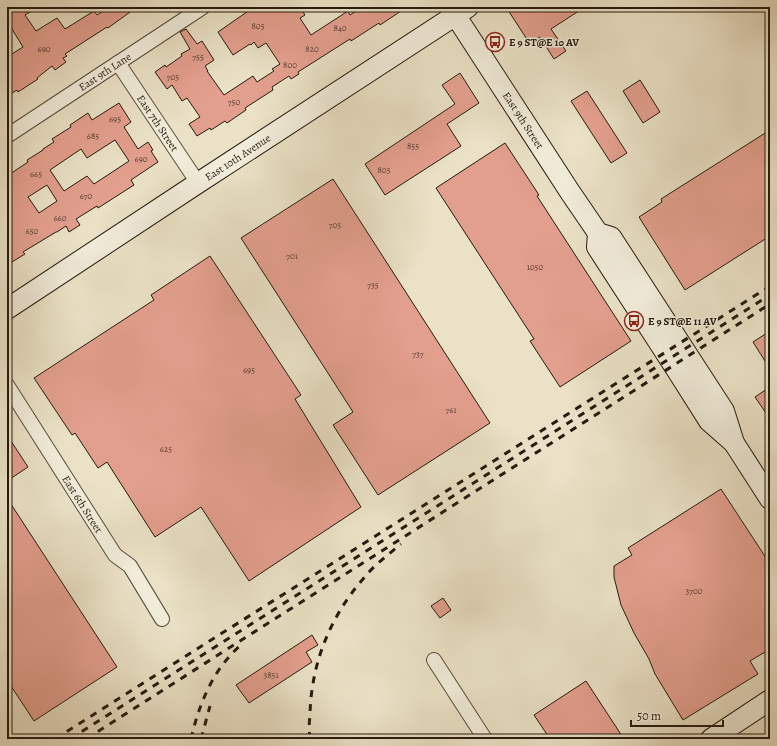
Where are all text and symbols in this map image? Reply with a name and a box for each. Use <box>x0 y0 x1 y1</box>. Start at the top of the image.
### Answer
house number: 805 <box>251 20 265 32</box>
house number: 840 <box>333 22 347 34</box>
bus stop icon: E 9 ST@E 10 AV <box>484 31 506 53</box>
place label: E 9 ST@E 10 AV <box>509 35 579 50</box>
house number: 690 <box>37 43 51 55</box>
house number: 820 <box>305 43 319 55</box>
street label: East 9th Lane <box>76 49 134 94</box>
house number: 755 <box>192 51 204 63</box>
house number: 800 <box>283 59 297 71</box>
house number: 705 <box>167 71 179 83</box>
street label: East 9th Street <box>499 89 548 152</box>
street label: East 7th Street <box>134 92 182 154</box>
house number: 750 <box>228 96 240 108</box>
house number: 695 <box>109 113 121 125</box>
house number: 685 <box>87 130 99 142</box>
street label: East 10th Avenue <box>202 130 273 184</box>
house number: 855 <box>407 140 419 152</box>
house number: 690 <box>134 153 148 165</box>
house number: 805 <box>377 164 391 176</box>
house number: 665 <box>30 168 42 180</box>
house number: 670 <box>80 190 93 202</box>
house number: 660 <box>53 212 67 224</box>
house number: 705 <box>329 219 341 231</box>
house number: 650 <box>26 225 39 237</box>
house number: 701 <box>286 250 298 262</box>
house number: 1050 <box>527 261 543 273</box>
house number: 735 <box>367 279 379 291</box>
bus stop icon: E 9 ST@E 11 AV <box>623 310 645 332</box>
place label: E 9 ST@E 11 AV <box>648 314 717 329</box>
house number: 737 <box>412 348 424 360</box>
house number: 695 <box>243 364 255 376</box>
house number: 761 <box>445 404 457 416</box>
house number: 625 <box>160 443 172 455</box>
street label: East 6th Street <box>59 472 107 536</box>
house number: 3700 <box>685 585 703 597</box>
house number: 3851 <box>263 669 279 681</box>
scale bar <box>631 702 723 728</box>
text: 50 m <box>637 708 661 724</box>

